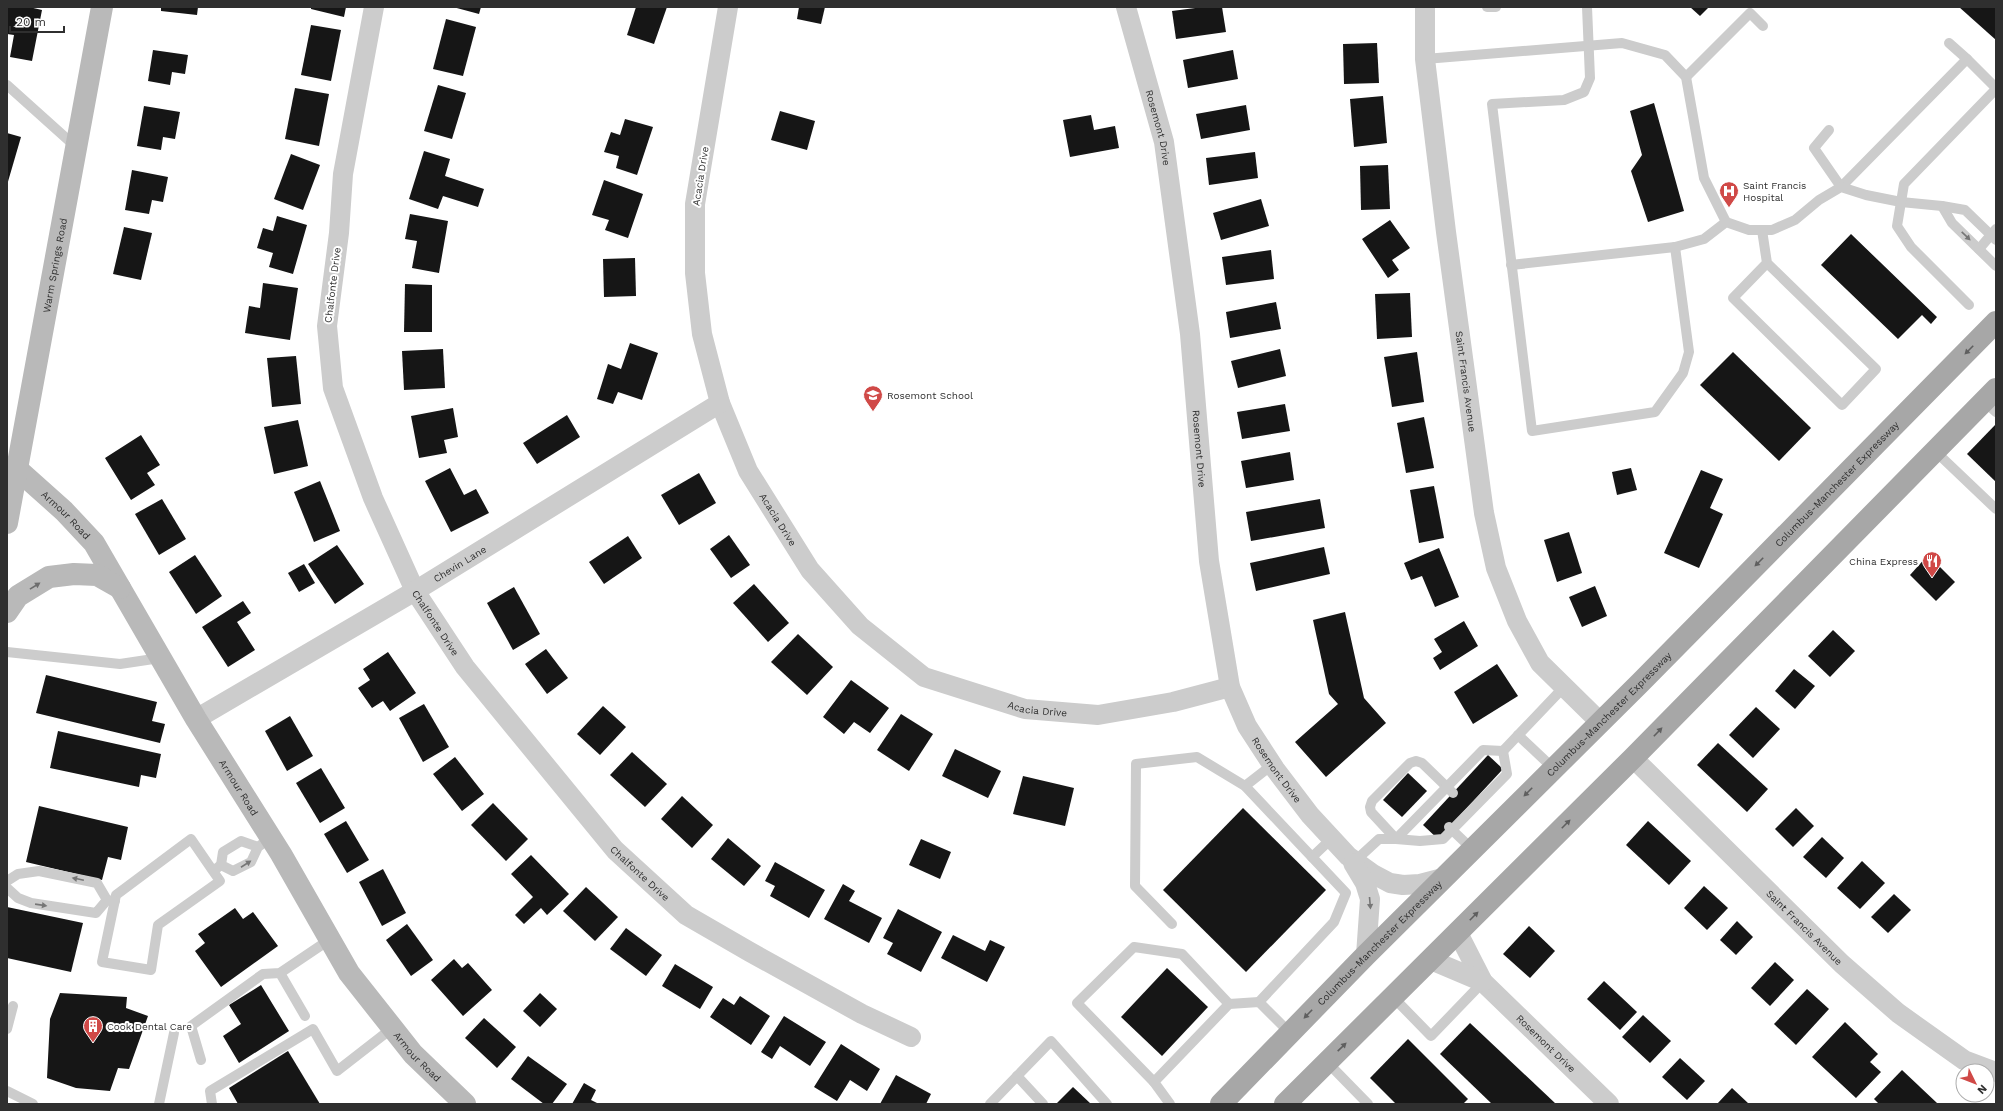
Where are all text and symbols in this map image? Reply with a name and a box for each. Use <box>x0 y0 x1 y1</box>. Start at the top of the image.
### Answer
scale bar <box>10 8 64 34</box>
text: 20 m <box>16 15 46 29</box>
street label: Rosemont Drive <box>1144 89 1172 166</box>
street label: Acacia Drive <box>690 145 711 206</box>
hospital icon: Saint Francis Hospital <box>1718 180 1740 208</box>
place label: Saint Francis Hospital <box>1743 180 1806 203</box>
street label: Warm Springs Road <box>41 217 69 314</box>
one-way arrow <box>1961 231 1971 241</box>
street label: Chalfonte Drive <box>322 246 343 323</box>
street label: Saint Francis Avenue <box>1453 330 1478 433</box>
one-way arrow <box>1964 345 1973 355</box>
school or university icon: Rosemont School <box>862 384 884 412</box>
place label: Rosemont School <box>887 390 973 401</box>
street label: Rosemont Drive <box>1190 409 1208 488</box>
street label: Columbus-Manchester Expressway <box>1773 418 1902 549</box>
street label: Armour Road <box>39 489 92 541</box>
street label: Acacia Drive <box>757 491 798 548</box>
street label: Chevin Lane <box>431 543 488 584</box>
restaurant icon: China Express <box>1921 550 1943 578</box>
place label: China Express <box>1849 556 1918 567</box>
one-way arrow <box>1754 557 1764 567</box>
one-way arrow <box>29 583 41 590</box>
street label: Chalfonte Drive <box>410 588 461 658</box>
street label: Columbus-Manchester Expressway <box>1544 649 1674 779</box>
street label: Acacia Drive <box>1006 699 1068 718</box>
one-way arrow <box>1653 727 1663 737</box>
street label: Rosemont Drive <box>1250 735 1304 805</box>
street label: Armour Road <box>217 757 260 818</box>
one-way arrow <box>1524 787 1533 797</box>
one-way arrow <box>1561 819 1571 829</box>
street label: Chalfonte Drive <box>608 844 672 903</box>
one-way arrow <box>240 860 251 867</box>
one-way arrow <box>72 876 84 882</box>
street label: Columbus-Manchester Expressway <box>1315 878 1445 1008</box>
street label: Saint Francis Avenue <box>1764 888 1845 967</box>
one-way arrow <box>1367 897 1374 909</box>
one-way arrow <box>35 902 47 908</box>
one-way arrow <box>1469 911 1479 921</box>
one-way arrow <box>1303 1009 1313 1019</box>
street label: Rosemont Drive <box>1514 1013 1578 1075</box>
building icon: Cook Dental Care <box>82 1015 104 1043</box>
place label: Cook Dental Care <box>107 1021 192 1032</box>
street label: Armour Road <box>391 1030 443 1084</box>
one-way arrow <box>1337 1042 1347 1052</box>
north arrow <box>1955 1063 1995 1103</box>
text: N <box>1974 1082 1989 1097</box>

